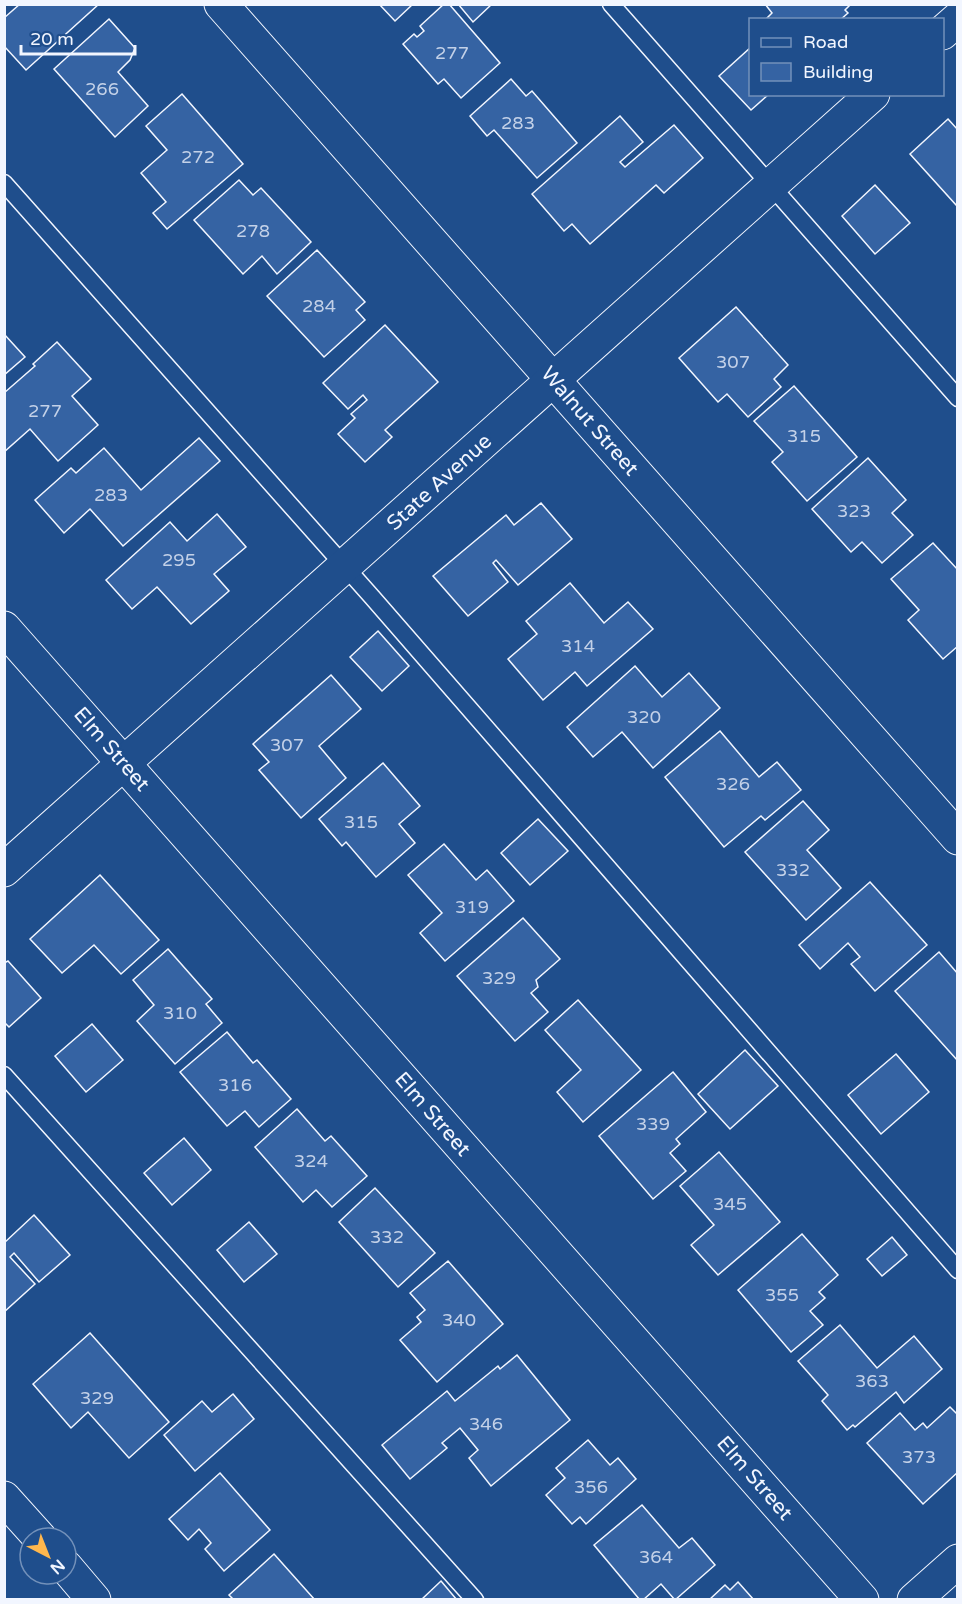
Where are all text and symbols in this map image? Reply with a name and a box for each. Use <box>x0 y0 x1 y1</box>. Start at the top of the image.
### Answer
scale bar <box>21 18 135 56</box>
legend <box>749 18 944 96</box>
text: 20 m <box>30 28 74 50</box>
text: Road <box>803 31 848 53</box>
house number: 277 <box>435 42 469 64</box>
text: Building <box>803 61 873 83</box>
house number: 266 <box>85 78 119 100</box>
house number: 283 <box>501 112 535 134</box>
house number: 272 <box>181 146 215 168</box>
house number: 278 <box>236 220 270 242</box>
house number: 284 <box>302 295 336 317</box>
house number: 307 <box>716 351 750 373</box>
street label: Walnut Street <box>535 362 644 481</box>
house number: 277 <box>28 400 62 422</box>
house number: 315 <box>787 425 821 447</box>
street label: State Avenue <box>382 429 497 536</box>
house number: 283 <box>94 484 128 506</box>
house number: 323 <box>837 500 871 522</box>
house number: 295 <box>162 549 196 571</box>
house number: 314 <box>561 635 595 657</box>
street label: Elm Street <box>68 702 155 797</box>
house number: 320 <box>627 706 661 728</box>
house number: 307 <box>270 734 304 756</box>
house number: 326 <box>716 773 750 795</box>
house number: 315 <box>344 811 378 833</box>
house number: 332 <box>776 859 810 881</box>
house number: 319 <box>455 896 489 918</box>
house number: 329 <box>482 967 516 989</box>
house number: 310 <box>163 1002 197 1024</box>
street label: Elm Street <box>389 1067 476 1162</box>
house number: 316 <box>218 1074 252 1096</box>
house number: 339 <box>636 1113 670 1135</box>
house number: 324 <box>294 1150 328 1172</box>
house number: 345 <box>713 1193 747 1215</box>
house number: 332 <box>370 1226 404 1248</box>
house number: 355 <box>765 1284 799 1306</box>
house number: 340 <box>442 1309 476 1331</box>
house number: 363 <box>855 1370 889 1392</box>
house number: 329 <box>80 1387 114 1409</box>
house number: 346 <box>469 1413 503 1435</box>
street label: Elm Street <box>711 1431 798 1526</box>
house number: 373 <box>902 1446 936 1468</box>
house number: 356 <box>574 1476 608 1498</box>
north arrow <box>18 1526 78 1586</box>
house number: 364 <box>639 1546 673 1568</box>
text: N <box>46 1555 69 1578</box>

